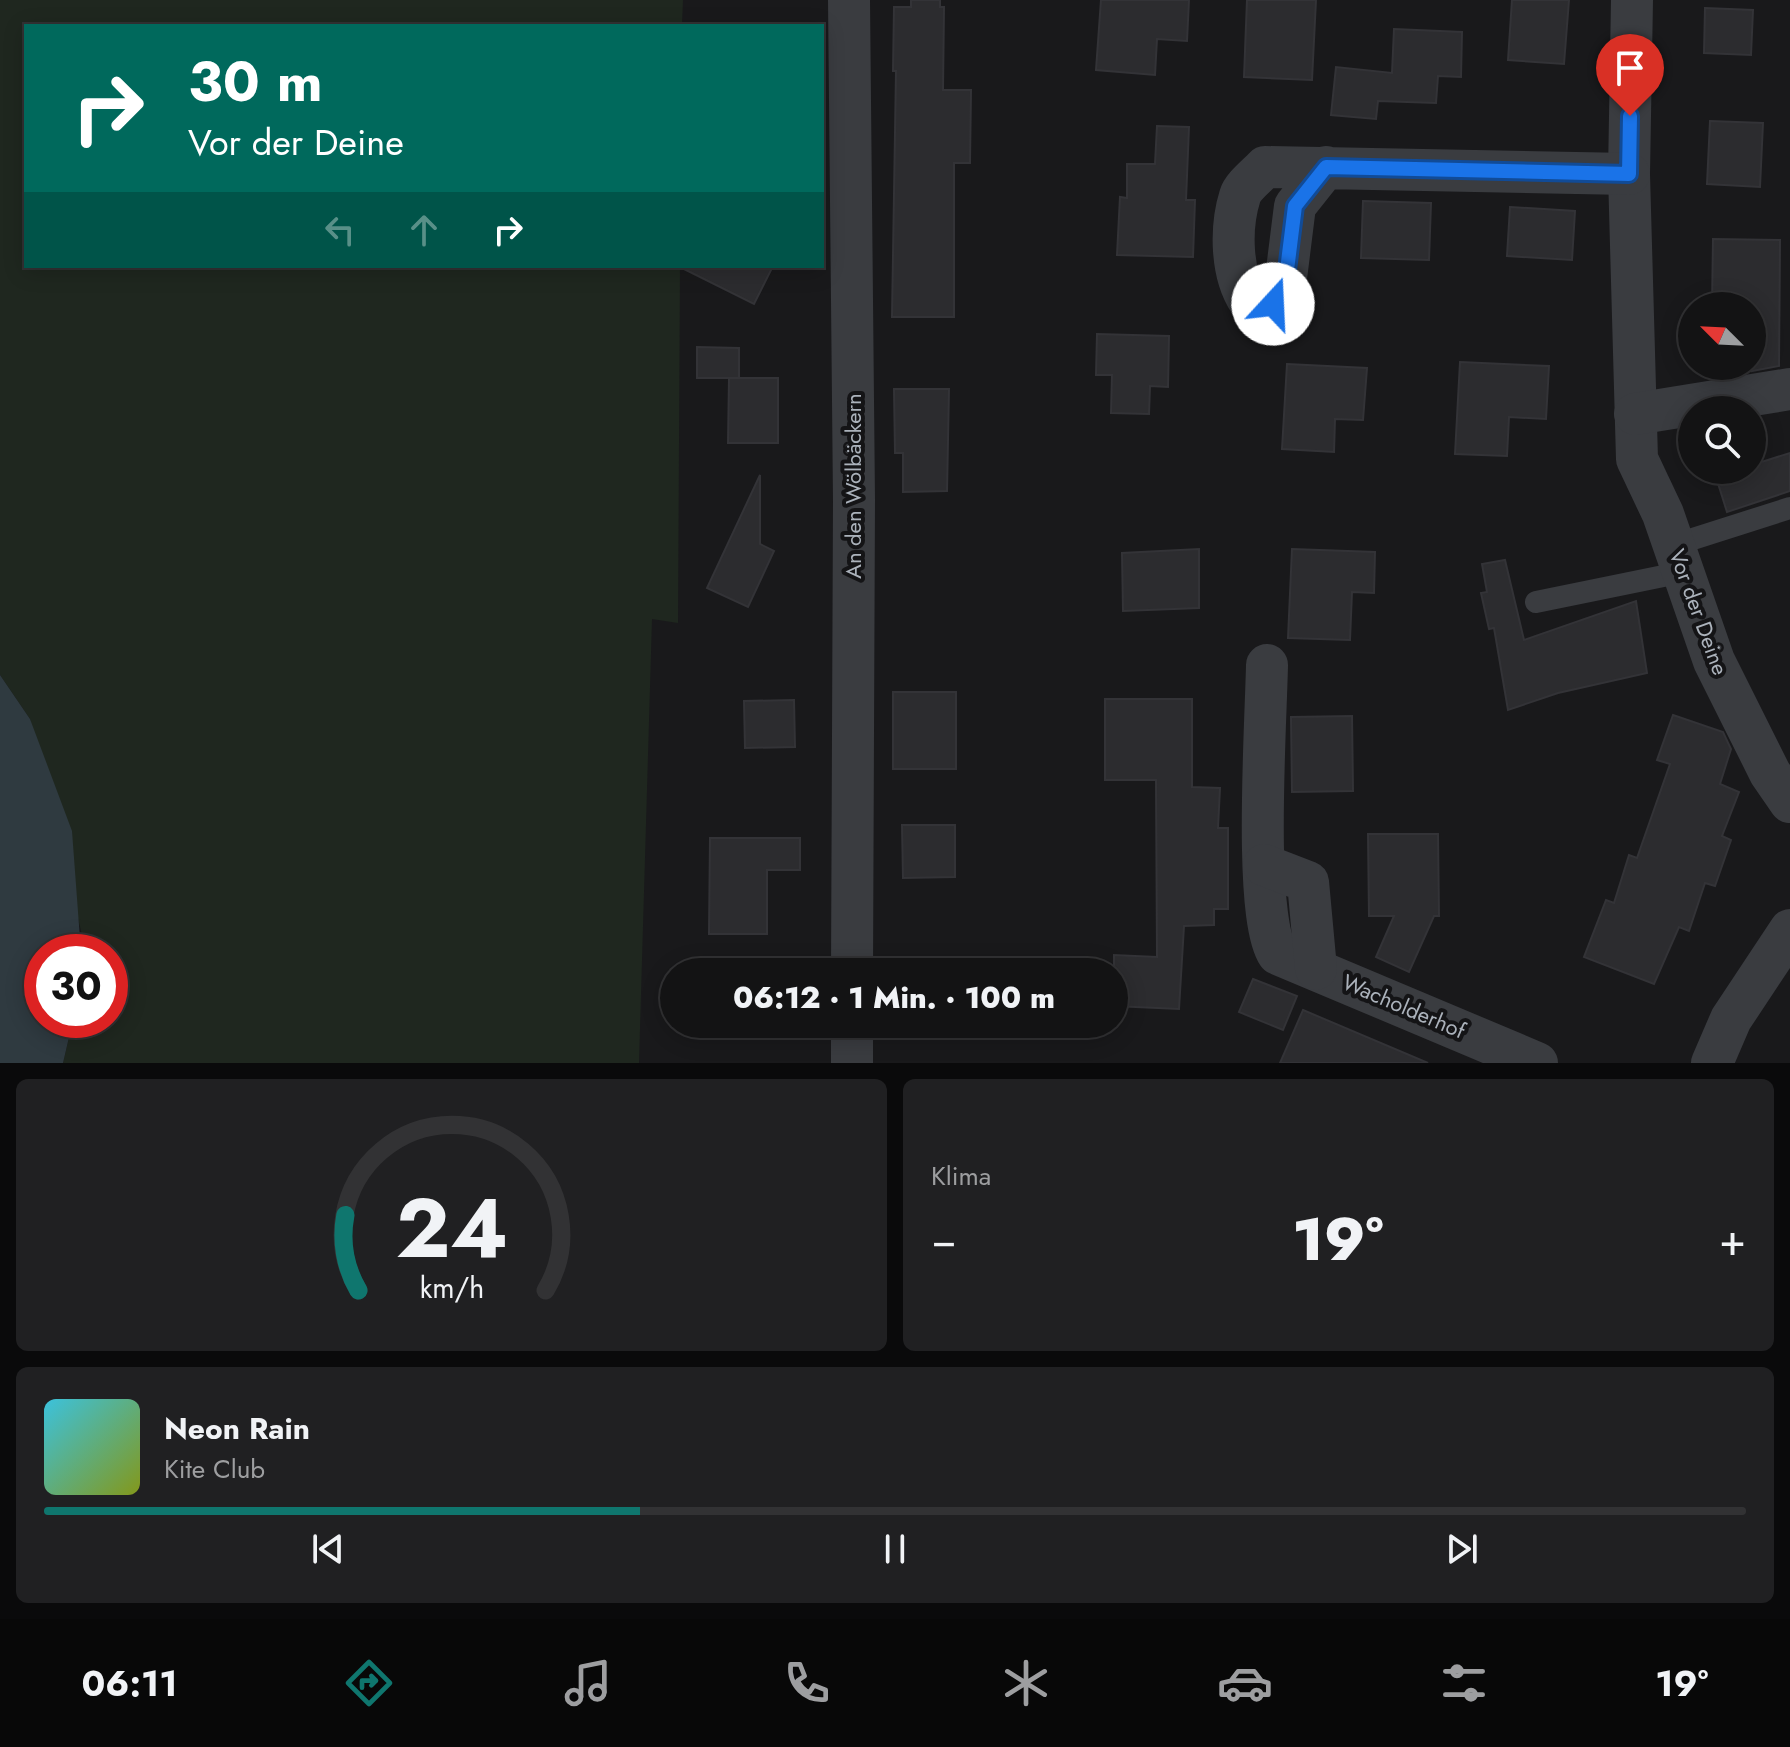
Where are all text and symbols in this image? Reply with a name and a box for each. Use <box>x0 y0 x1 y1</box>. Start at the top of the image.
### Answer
pin <box>1596 34 1664 116</box>
text: 30 m <box>188 41 323 122</box>
icon: arrive <box>1608 46 1652 90</box>
icon: right <box>56 56 160 160</box>
text: Vor der Deine <box>188 116 404 168</box>
icon: left <box>318 208 362 252</box>
icon: ahead <box>402 208 446 252</box>
icon: right <box>486 208 530 252</box>
position arrow <box>1231 262 1315 346</box>
north arrow <box>1678 292 1766 380</box>
map controls <box>1678 292 1766 484</box>
street label: An den Wölbäckern <box>837 393 869 579</box>
button: search <box>1678 396 1766 484</box>
street label: Vor der Deine <box>1661 545 1737 679</box>
speed limit sign: 30 <box>24 934 128 1038</box>
street label: Wacholderhof <box>1338 966 1471 1047</box>
text: 06:12 · 1 Min. · 100 m <box>733 976 1055 1019</box>
text: Klima <box>931 1157 991 1195</box>
text: 24 <box>395 1168 508 1288</box>
text: 19° <box>1292 1196 1384 1283</box>
text: − <box>931 1208 957 1272</box>
text: + <box>1719 1208 1746 1272</box>
text: km/h <box>419 1267 484 1309</box>
text: Neon Rain <box>164 1407 310 1450</box>
text: Kite Club <box>164 1450 265 1488</box>
icon: previous <box>306 1527 350 1571</box>
icon: pause <box>873 1527 917 1571</box>
icon: next <box>1440 1527 1484 1571</box>
icon: directions <box>341 1655 397 1711</box>
icon: music <box>560 1655 616 1711</box>
icon: phone <box>779 1655 835 1711</box>
icon: climate <box>998 1655 1054 1711</box>
icon: car <box>1217 1655 1273 1711</box>
icon: filters <box>1436 1655 1492 1711</box>
text: 06:11 <box>82 1657 178 1709</box>
text: 19° <box>1655 1657 1708 1709</box>

